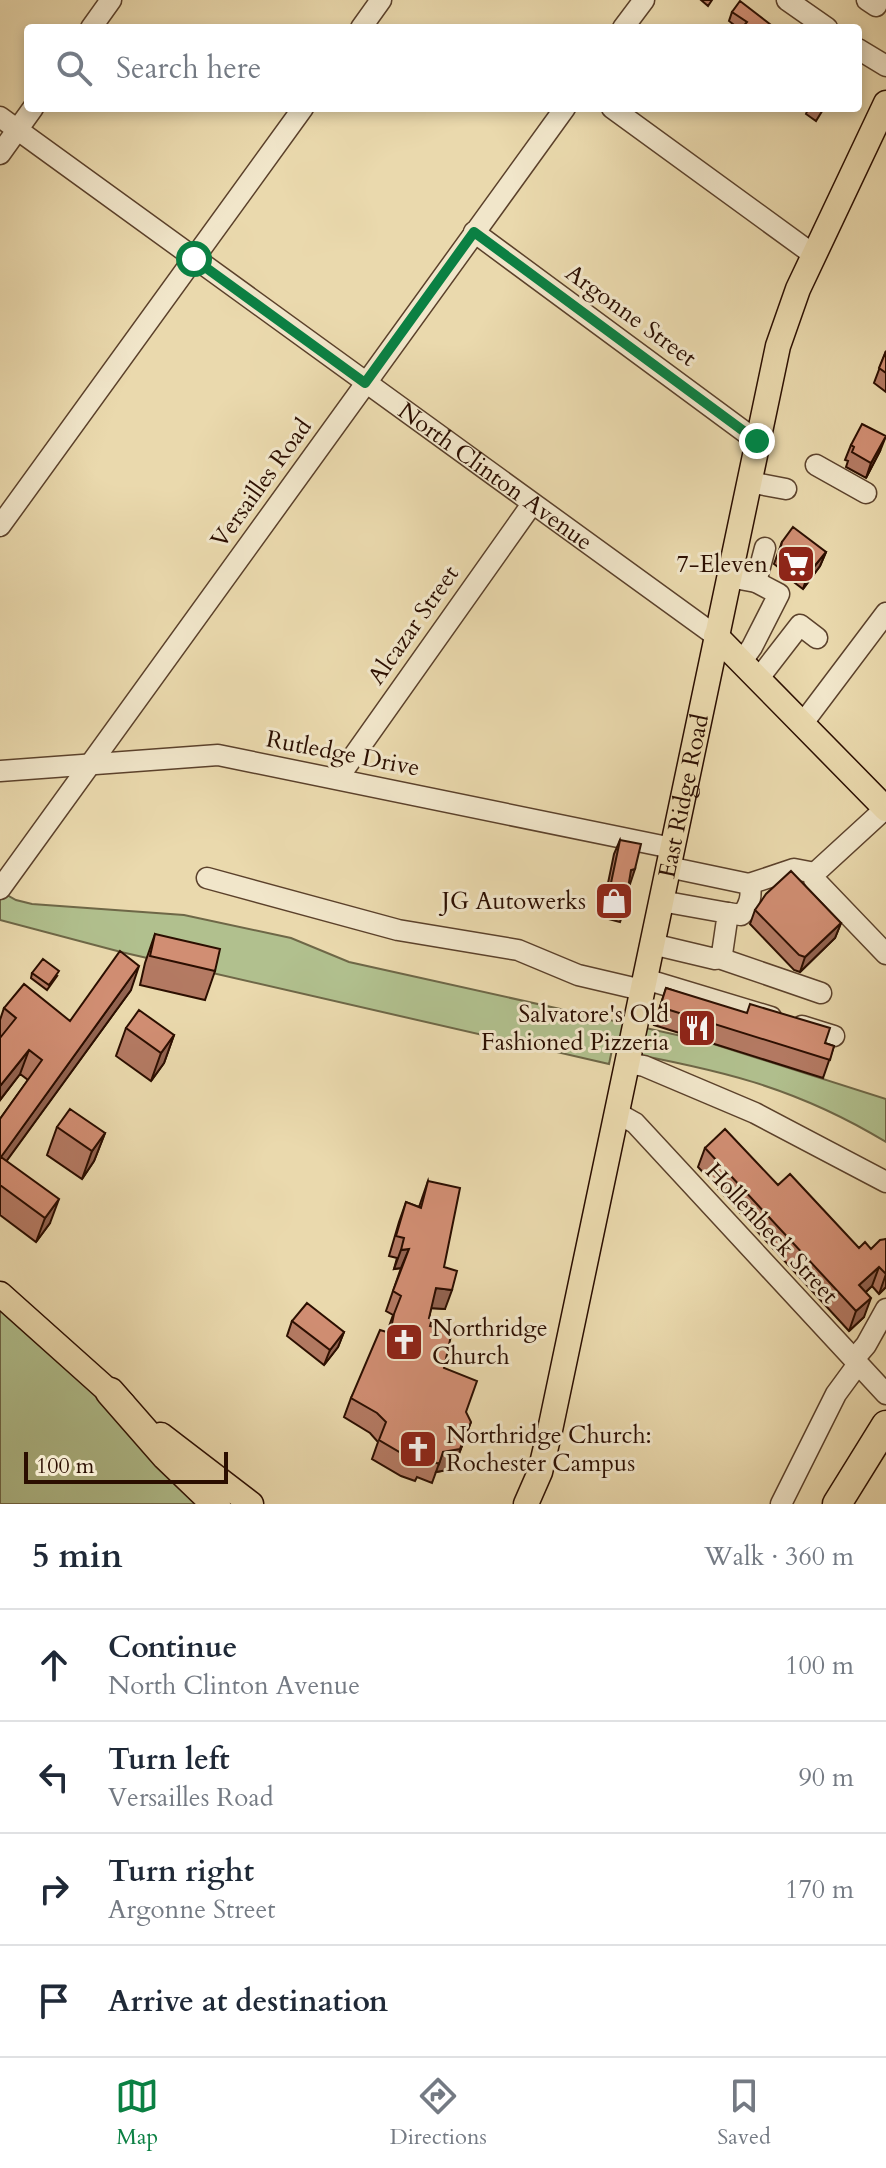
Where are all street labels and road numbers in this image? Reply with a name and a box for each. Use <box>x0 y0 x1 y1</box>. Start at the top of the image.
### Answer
street label: Argonne Street <box>558 257 703 374</box>
street label: North Clinton Avenue <box>391 395 599 558</box>
street label: Versailles Road <box>203 412 320 555</box>
street label: Alcazar Street <box>360 559 467 691</box>
street label: East Ridge Road <box>651 711 717 881</box>
street label: Rutledge Drive <box>263 722 423 785</box>
street label: Hollenbeck Street <box>698 1156 846 1311</box>

